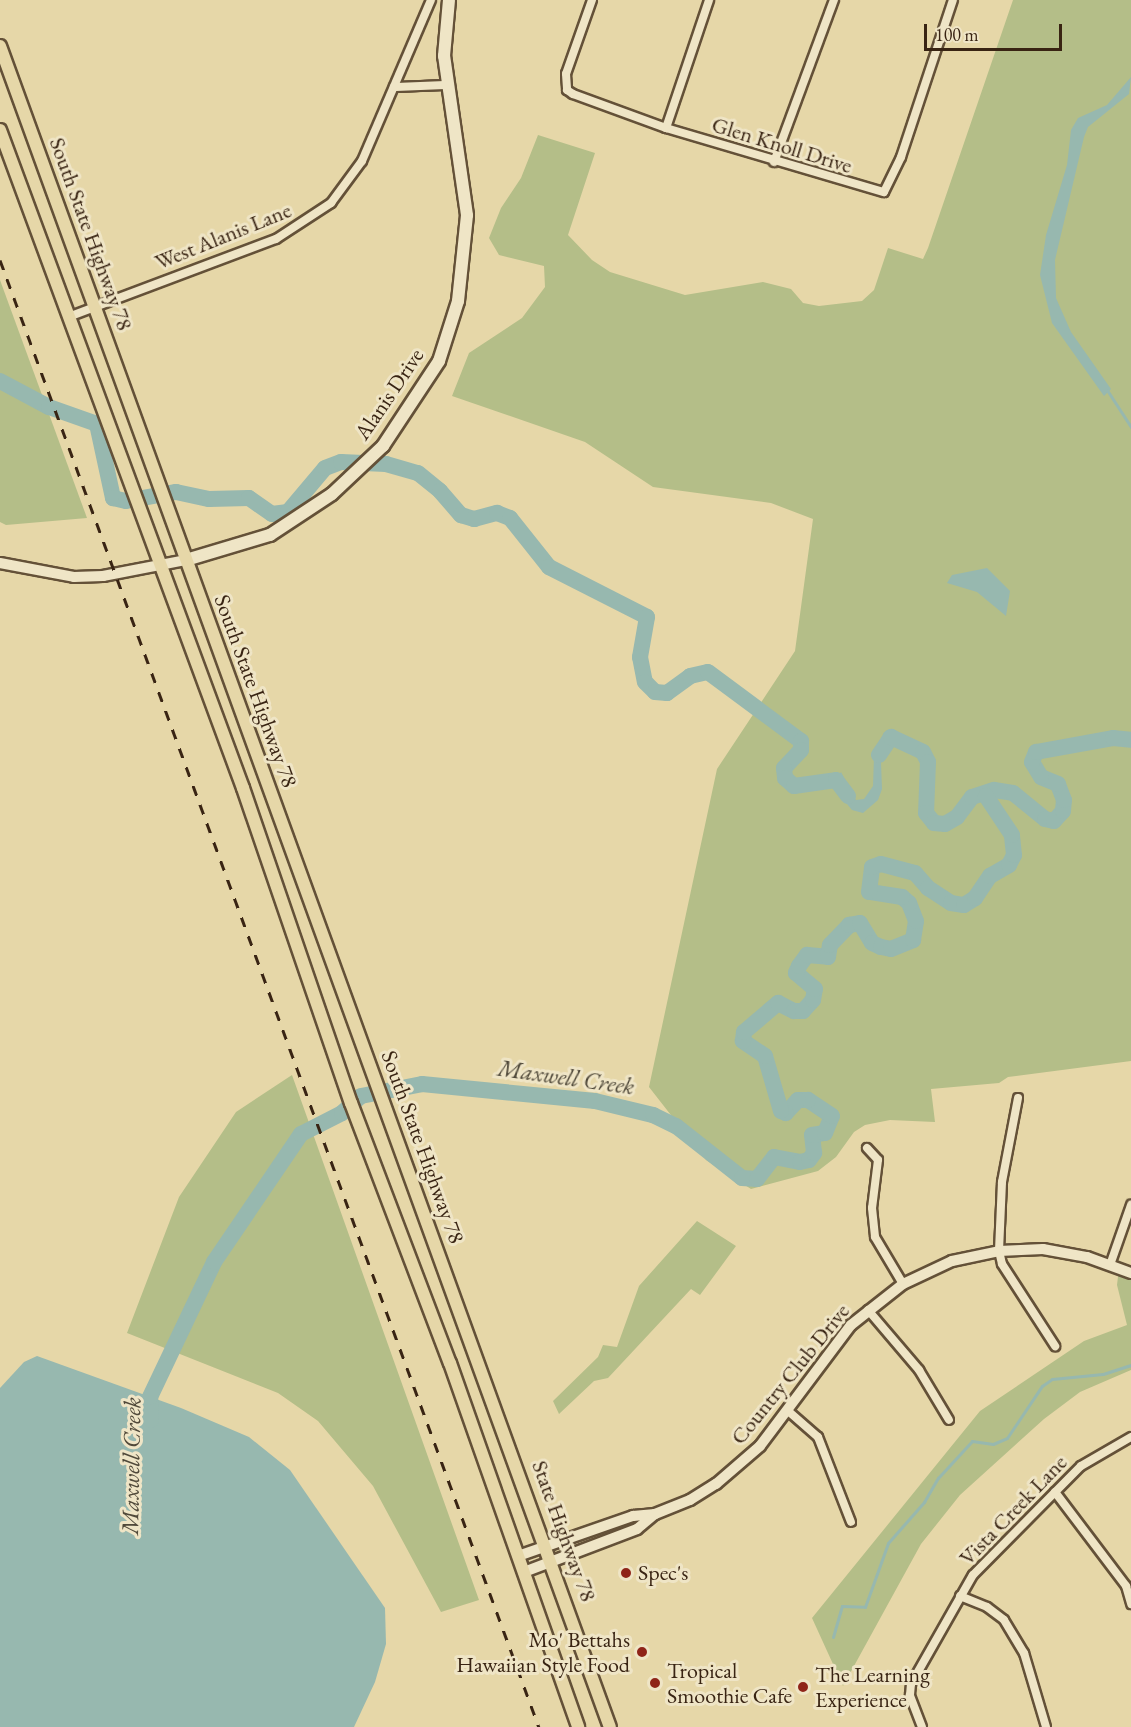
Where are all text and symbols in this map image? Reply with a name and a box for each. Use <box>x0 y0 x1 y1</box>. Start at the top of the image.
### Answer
scale bar <box>927 12 1065 50</box>
text: 100 m <box>935 23 979 46</box>
street label: Glen Knoll Drive <box>709 111 855 179</box>
street label: South State Highway 78 <box>44 134 138 334</box>
street label: West Alanis Lane <box>151 197 295 275</box>
street label: Alanis Drive <box>349 343 429 445</box>
street label: South State Highway 78 <box>209 591 303 791</box>
street label: South State Highway 78 <box>376 1047 470 1247</box>
water label: Maxwell Creek <box>496 1053 636 1101</box>
street label: Country Club Drive <box>725 1298 855 1450</box>
water label: Maxwell Creek <box>115 1397 147 1535</box>
street label: Vista Creek Lane <box>954 1449 1072 1571</box>
street label: State Highway 78 <box>526 1457 602 1605</box>
place label: Spec's <box>638 1560 688 1586</box>
marker: Spec's <box>619 1566 633 1580</box>
place label: Mo' Bettahs Hawaiian Style Food <box>456 1626 630 1678</box>
marker: Mo' Bettahs Hawaiian Style Food <box>635 1645 649 1659</box>
place label: Tropical Smoothie Cafe <box>667 1657 792 1708</box>
place label: The Learning Experience <box>815 1661 930 1712</box>
marker: Tropical Smoothie Cafe <box>648 1676 662 1690</box>
marker: The Learning Experience <box>796 1680 810 1694</box>

